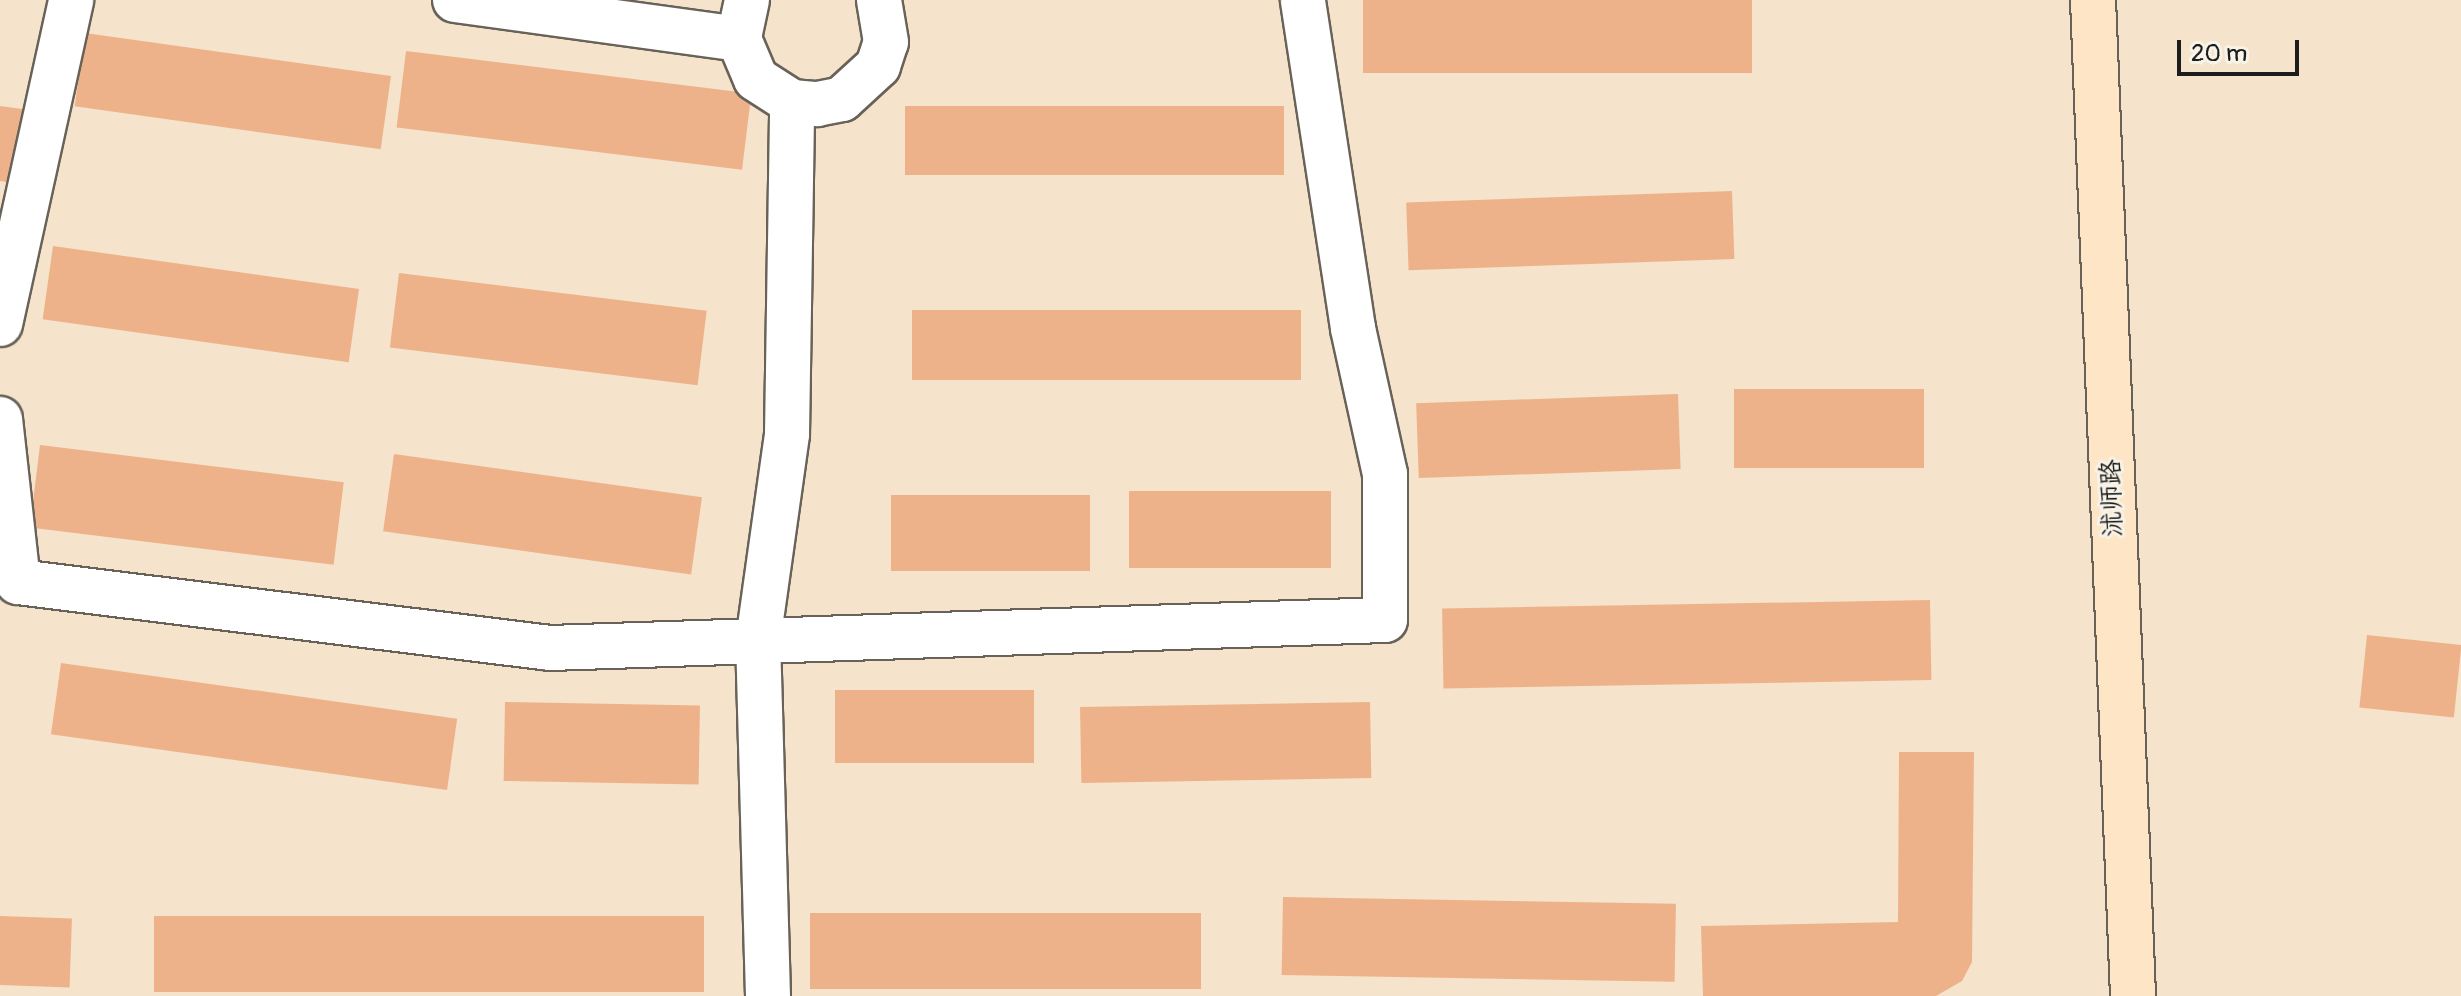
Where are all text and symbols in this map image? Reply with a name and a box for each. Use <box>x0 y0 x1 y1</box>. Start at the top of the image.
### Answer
scale bar <box>2181 24 2303 74</box>
text: 20 m <box>2191 39 2247 68</box>
street label: 沭师路 <box>2096 458 2130 538</box>

